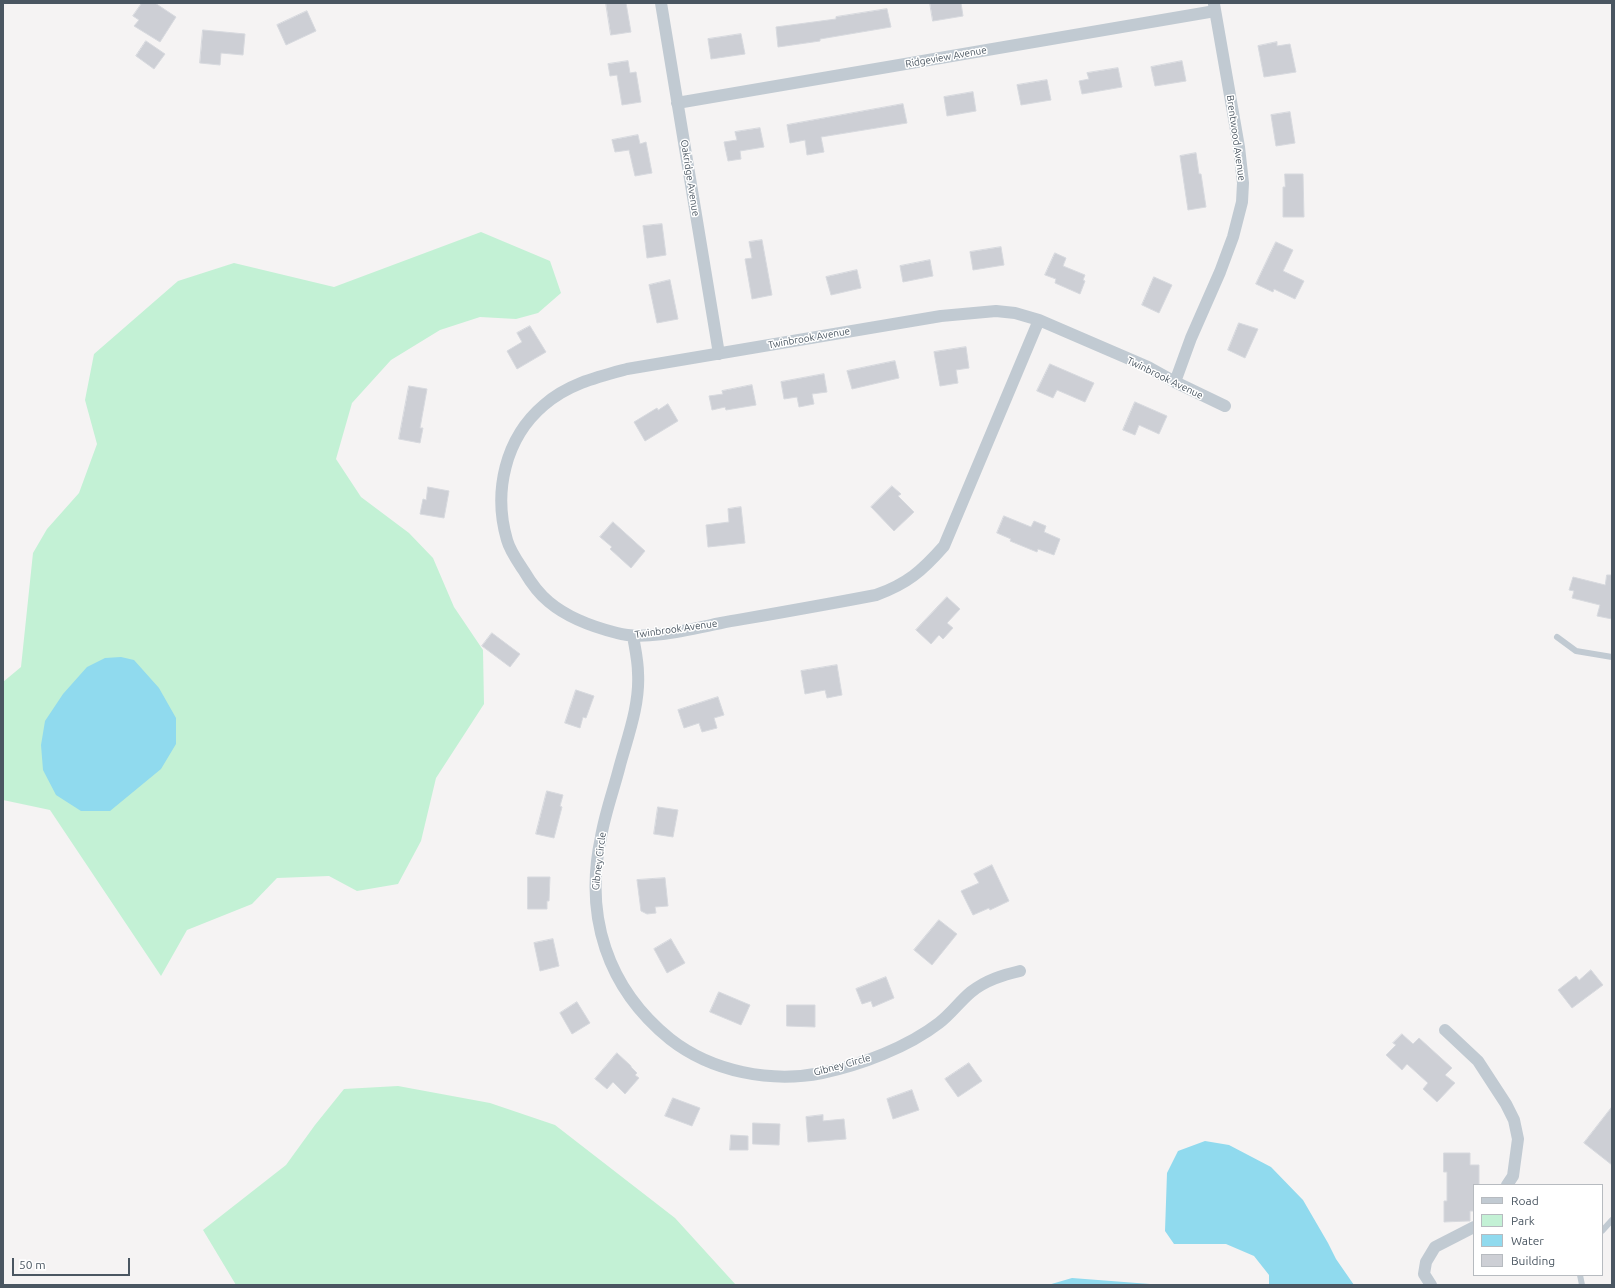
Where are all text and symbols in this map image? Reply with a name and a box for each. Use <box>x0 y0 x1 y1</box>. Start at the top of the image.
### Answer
street label: Ridgeview Avenue <box>904 44 988 70</box>
street label: Brentwood Avenue <box>1224 94 1248 182</box>
street label: Oakridge Avenue <box>678 139 702 217</box>
street label: Twinbrook Avenue <box>767 325 851 351</box>
street label: Twinbrook Avenue <box>1125 354 1205 402</box>
street label: Twinbrook Avenue <box>634 617 718 641</box>
street label: Gibney Circle <box>589 831 609 891</box>
street label: Gibney Circle <box>812 1052 872 1078</box>
legend <box>1473 1184 1603 1276</box>
text: Road <box>1511 1194 1539 1207</box>
text: Park <box>1511 1214 1535 1227</box>
text: Water <box>1511 1234 1544 1247</box>
scale bar <box>14 1250 132 1276</box>
text: Building <box>1511 1254 1555 1267</box>
text: 50 m <box>19 1258 46 1271</box>

